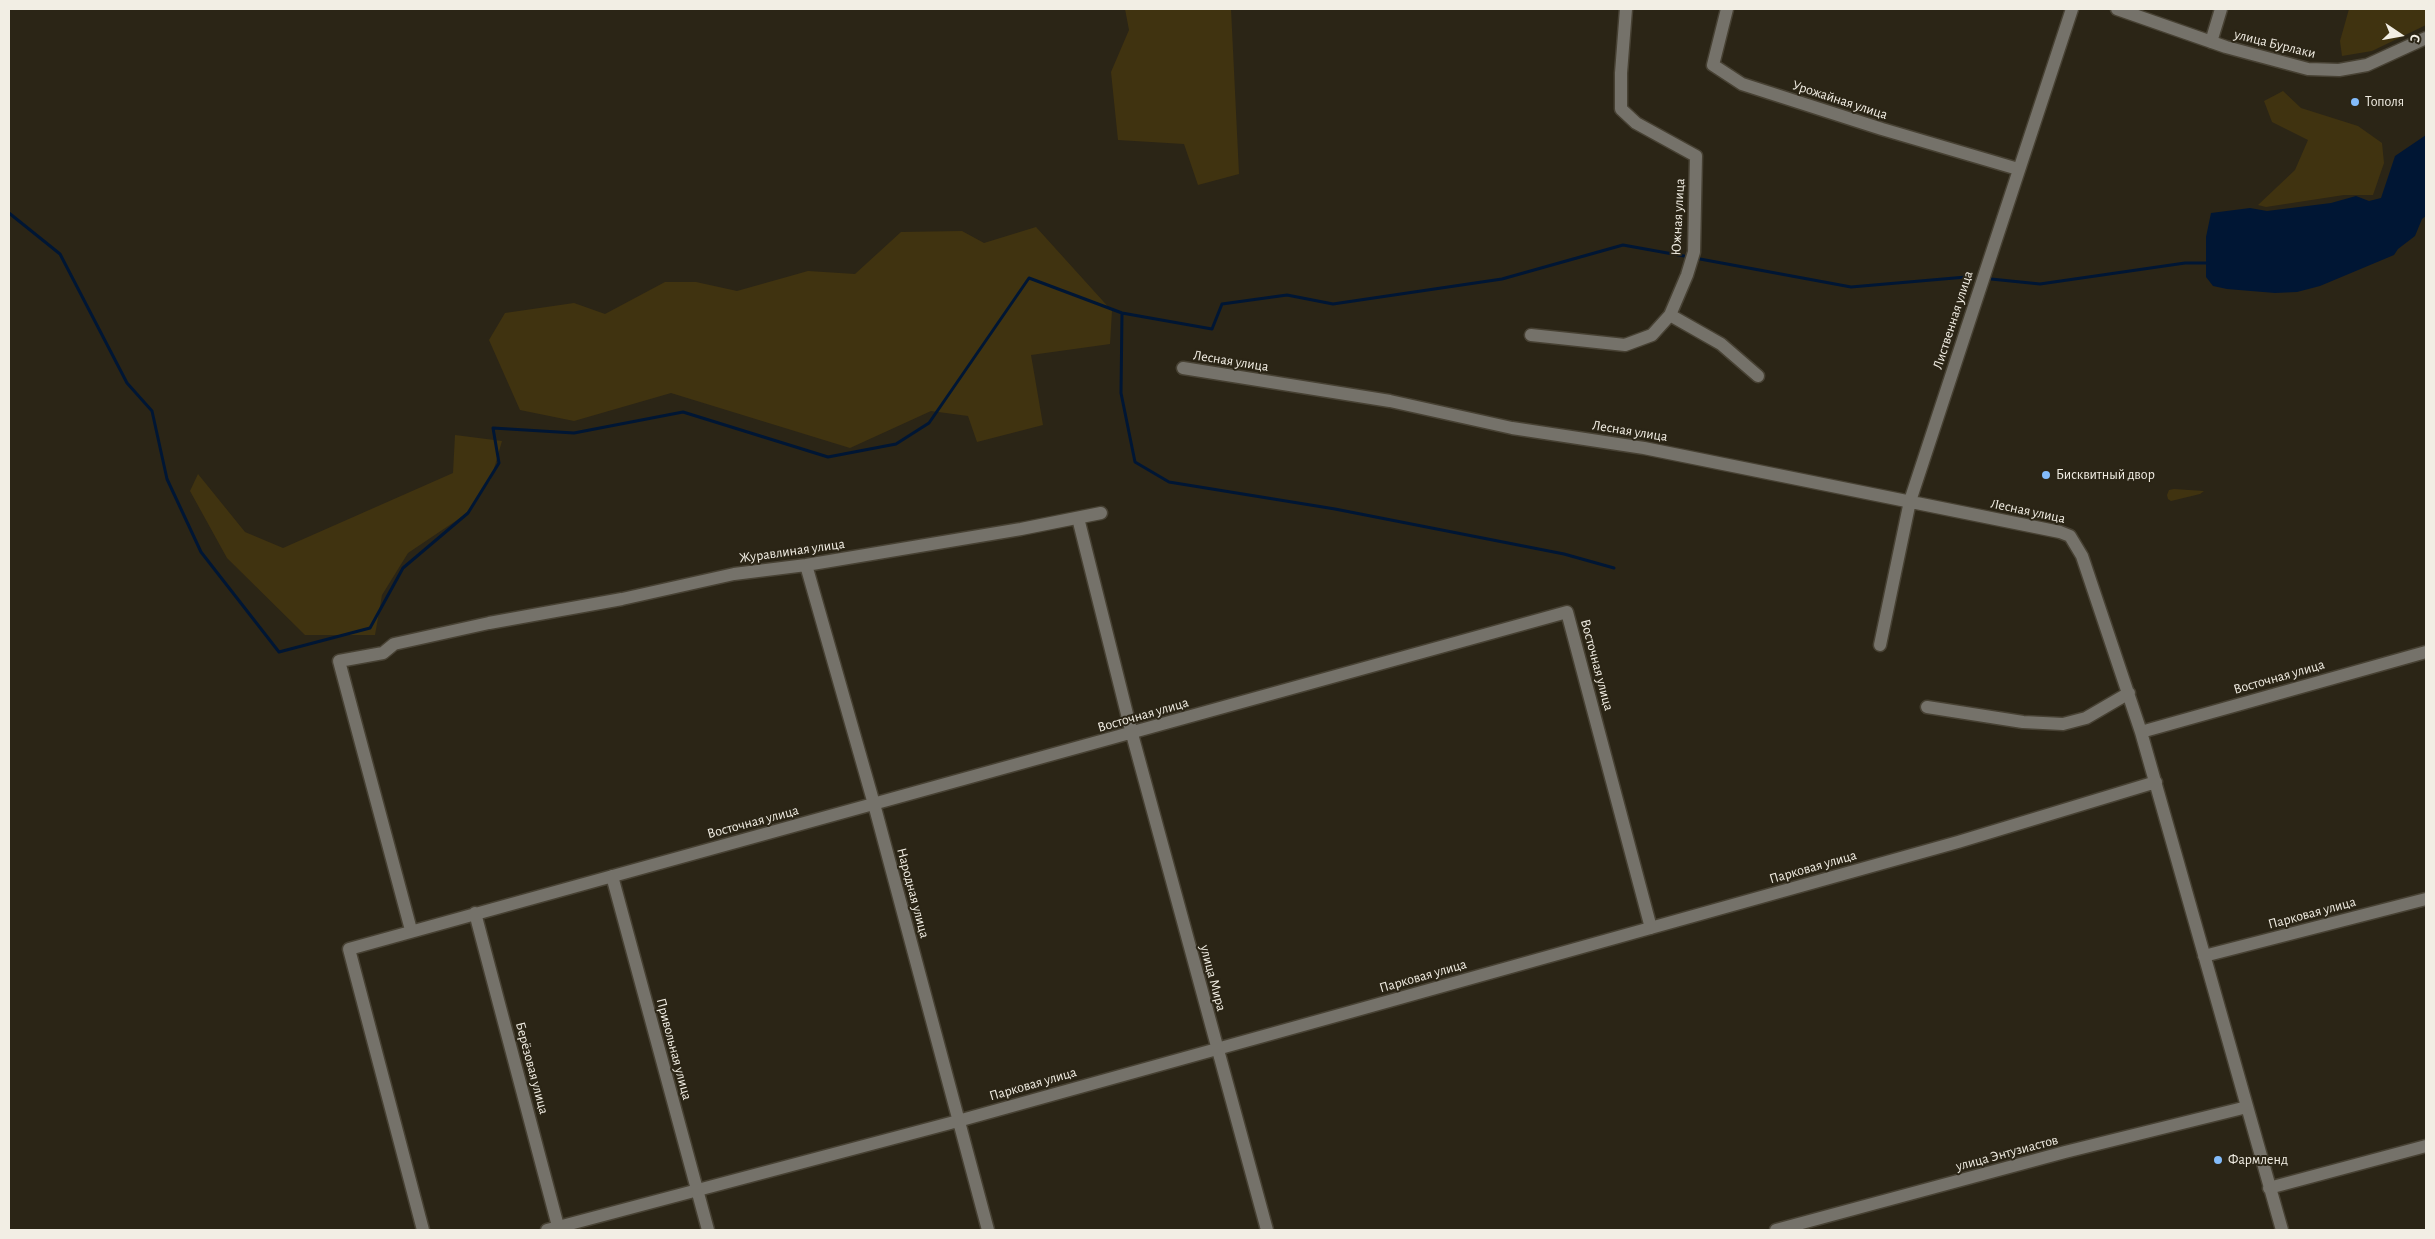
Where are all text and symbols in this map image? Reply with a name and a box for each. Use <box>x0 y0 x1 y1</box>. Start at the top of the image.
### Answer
north arrow <box>2375 10 2425 60</box>
street label: улица Бурлаки <box>2233 26 2317 62</box>
text: С <box>2407 33 2422 43</box>
street label: Урожайная улица <box>1790 77 1890 123</box>
place label: Тополя <box>2365 94 2404 110</box>
marker: Тополя <box>2349 96 2361 108</box>
street label: Южная улица <box>1668 178 1688 256</box>
street label: Лиственная улица <box>1929 269 1977 371</box>
street label: Лесная улица <box>1192 347 1270 375</box>
street label: Лесная улица <box>1591 417 1669 445</box>
place label: Бисквитный двор <box>2056 467 2155 483</box>
marker: Бисквитный двор <box>2040 469 2052 481</box>
street label: Лесная улица <box>1989 495 2067 527</box>
street label: Журавлиная улица <box>738 535 846 567</box>
street label: Восточная улица <box>1577 617 1617 713</box>
street label: Восточная улица <box>2231 656 2327 698</box>
street label: Восточная улица <box>1095 694 1191 736</box>
street label: Восточная улица <box>705 802 801 842</box>
street label: Народная улица <box>893 846 933 940</box>
street label: Парковая улица <box>1767 847 1859 887</box>
street label: Парковая улица <box>2266 893 2358 933</box>
street label: улица Мира <box>1196 943 1230 1013</box>
street label: Парковая улица <box>1377 956 1469 996</box>
street label: Привольная улица <box>652 996 696 1102</box>
street label: Берёзовая улица <box>512 1020 552 1116</box>
street label: Парковая улица <box>987 1064 1079 1104</box>
street label: улица Энтузиастов <box>1954 1131 2060 1175</box>
place label: Фармленд <box>2228 1152 2288 1168</box>
marker: Фармленд <box>2212 1154 2224 1166</box>

